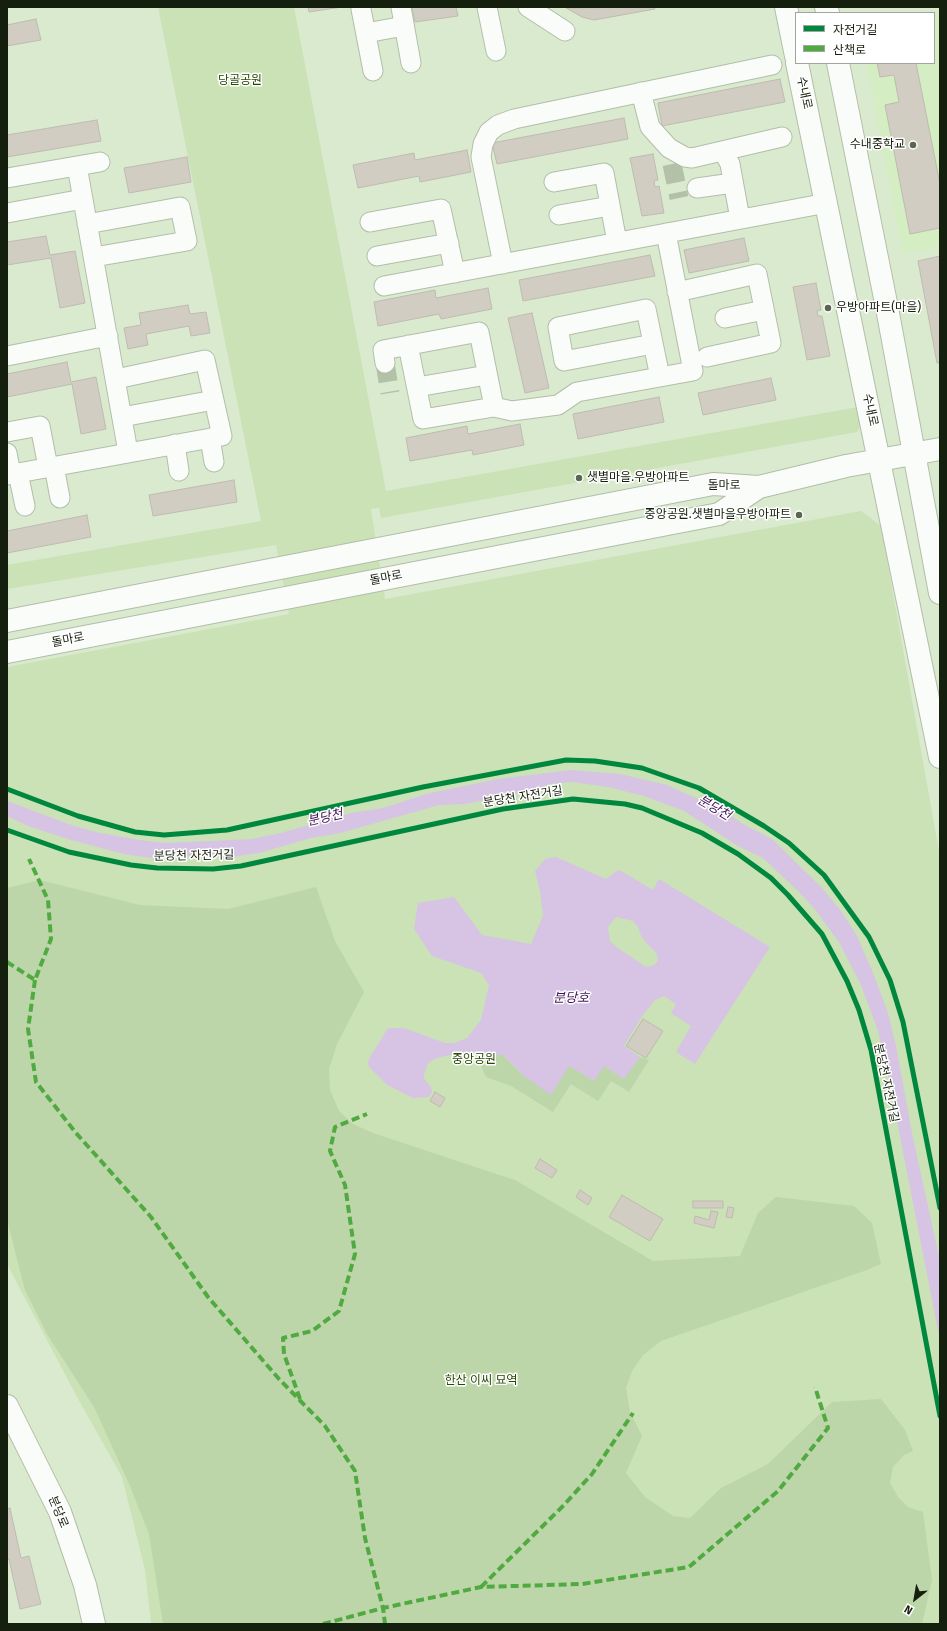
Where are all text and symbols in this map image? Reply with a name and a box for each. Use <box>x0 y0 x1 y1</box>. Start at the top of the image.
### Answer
legend <box>795 12 935 64</box>
text: 자전거길 <box>833 23 877 37</box>
text: 산책로 <box>833 43 866 57</box>
park label: 당골공원 <box>218 74 262 88</box>
street label: 수내로 <box>794 75 814 111</box>
place label: 수내중학교 <box>850 138 905 152</box>
marker: 수내중학교 <box>908 140 918 150</box>
place label: 우방아파트(마을) <box>836 301 921 315</box>
marker: 우방아파트(마을) <box>823 303 833 313</box>
street label: 수내로 <box>860 392 880 428</box>
place label: 샛별마을.우방아파트 <box>587 471 689 485</box>
marker: 샛별마을.우방아파트 <box>574 473 584 483</box>
street label: 돌마로 <box>707 479 741 493</box>
place label: 중앙공원.샛별마을우방아파트 <box>645 508 791 522</box>
marker: 중앙공원.샛별마을우방아파트 <box>794 510 804 520</box>
street label: 돌마로 <box>368 568 404 588</box>
street label: 돌마로 <box>50 630 86 650</box>
street label: 분당천 자전거길 <box>482 784 564 810</box>
water label: 분당천 <box>695 792 733 824</box>
water label: 분당천 <box>306 806 344 830</box>
street label: 분당천 자전거길 <box>154 848 234 864</box>
water label: 분당호 <box>553 990 589 1006</box>
street label: 분당천 자전거길 <box>871 1042 901 1124</box>
park label: 중앙공원 <box>452 1053 496 1067</box>
park label: 한산 이씨 묘역 <box>445 1374 517 1388</box>
street label: 분당로 <box>45 1494 71 1530</box>
north arrow <box>895 1579 935 1619</box>
text: N <box>902 1602 915 1617</box>

